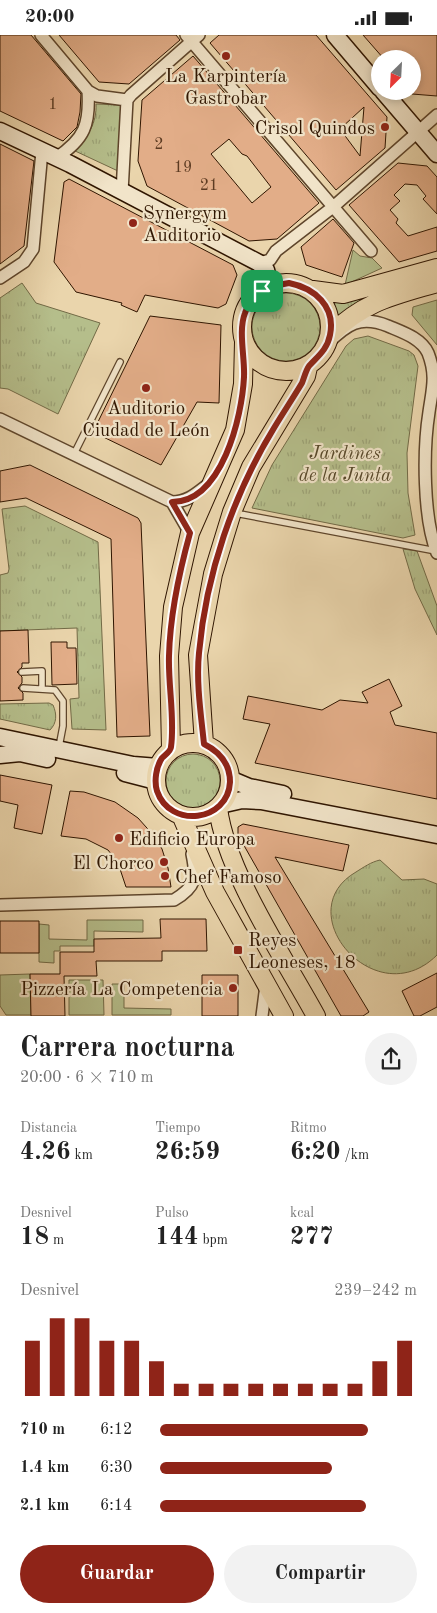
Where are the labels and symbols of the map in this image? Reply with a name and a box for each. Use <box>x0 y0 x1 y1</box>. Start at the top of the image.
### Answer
marker: La Karpintería Gastrobar <box>220 50 232 62</box>
north arrow <box>371 50 421 100</box>
place label: La Karpintería Gastrobar <box>165 68 288 109</box>
house number: 1 <box>48 97 58 113</box>
place label: Crisol Quindos <box>255 120 375 139</box>
marker: Crisol Quindos <box>379 121 391 133</box>
house number: 2 <box>154 137 164 153</box>
house number: 19 <box>174 160 192 176</box>
house number: 21 <box>200 178 218 194</box>
place label: Synergym Auditorio <box>143 205 227 246</box>
marker: Synergym Auditorio <box>127 217 139 229</box>
pin <box>241 270 283 312</box>
marker: Auditorio Ciudad de León <box>140 382 152 394</box>
place label: Auditorio Ciudad de León <box>82 400 210 441</box>
park label: Jardines de la Junta <box>299 445 391 486</box>
place label: Edificio Europa <box>129 831 256 850</box>
marker: Edificio Europa <box>113 832 125 844</box>
place label: El Chorco <box>72 855 154 874</box>
marker: El Chorco <box>158 856 170 868</box>
place label: Chef Famoso <box>175 869 282 888</box>
marker: Chef Famoso <box>159 870 171 882</box>
place label: Reyes Leoneses, 18 <box>248 932 356 973</box>
marker: Reyes Leoneses, 18 <box>232 944 244 956</box>
place label: Pizzería La Competencia <box>20 981 224 1000</box>
marker: Pizzería La Competencia <box>227 982 239 994</box>

